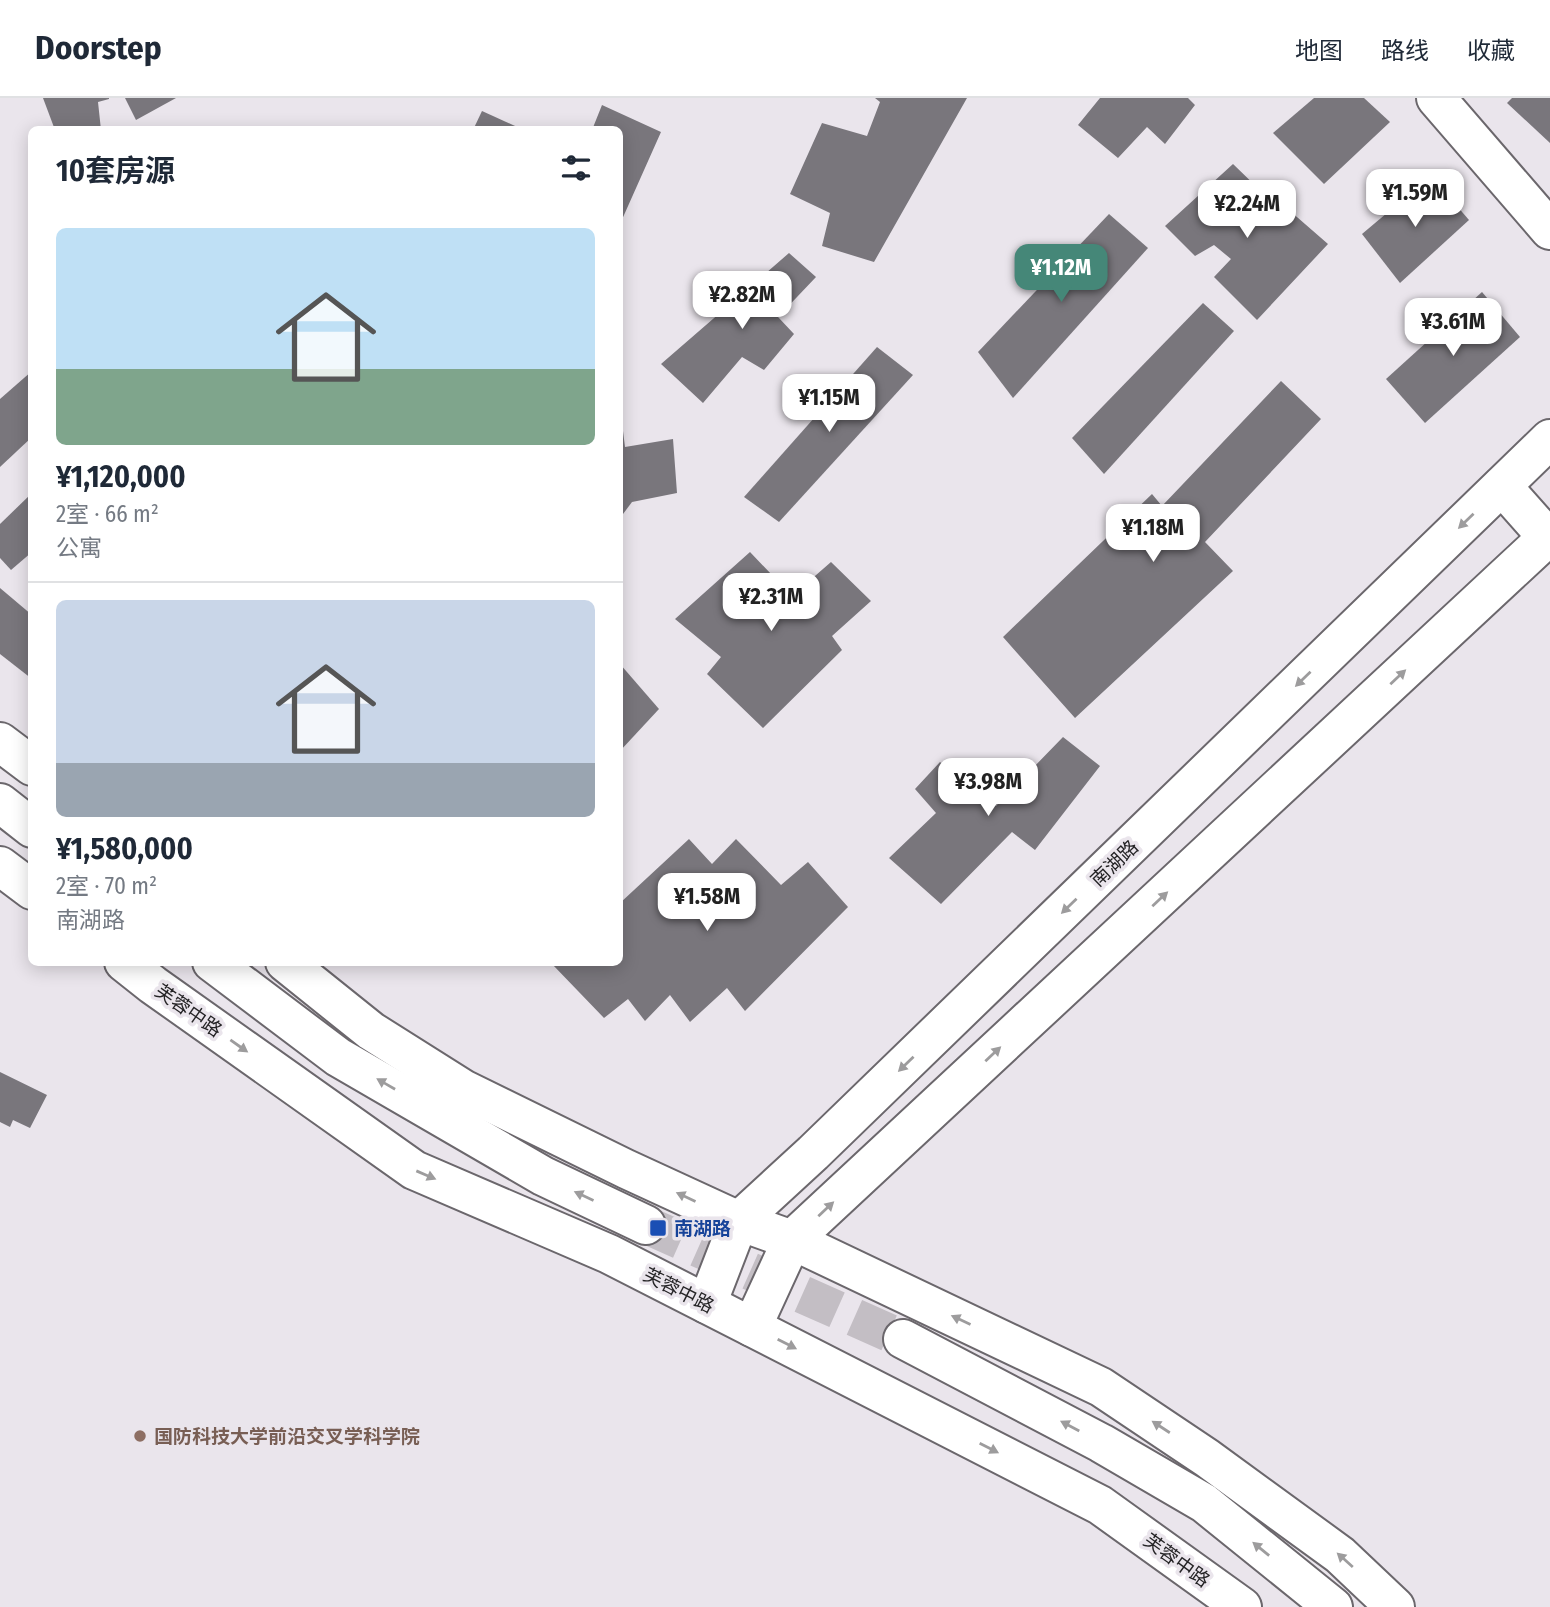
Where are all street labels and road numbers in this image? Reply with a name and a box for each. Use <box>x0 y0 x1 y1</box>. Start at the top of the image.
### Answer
street label: 南湖路 <box>1086 835 1143 891</box>
street label: 芙蓉中路 <box>151 979 226 1042</box>
street label: 芙蓉中路 <box>640 1263 718 1318</box>
street label: 芙蓉中路 <box>1139 1529 1214 1592</box>

